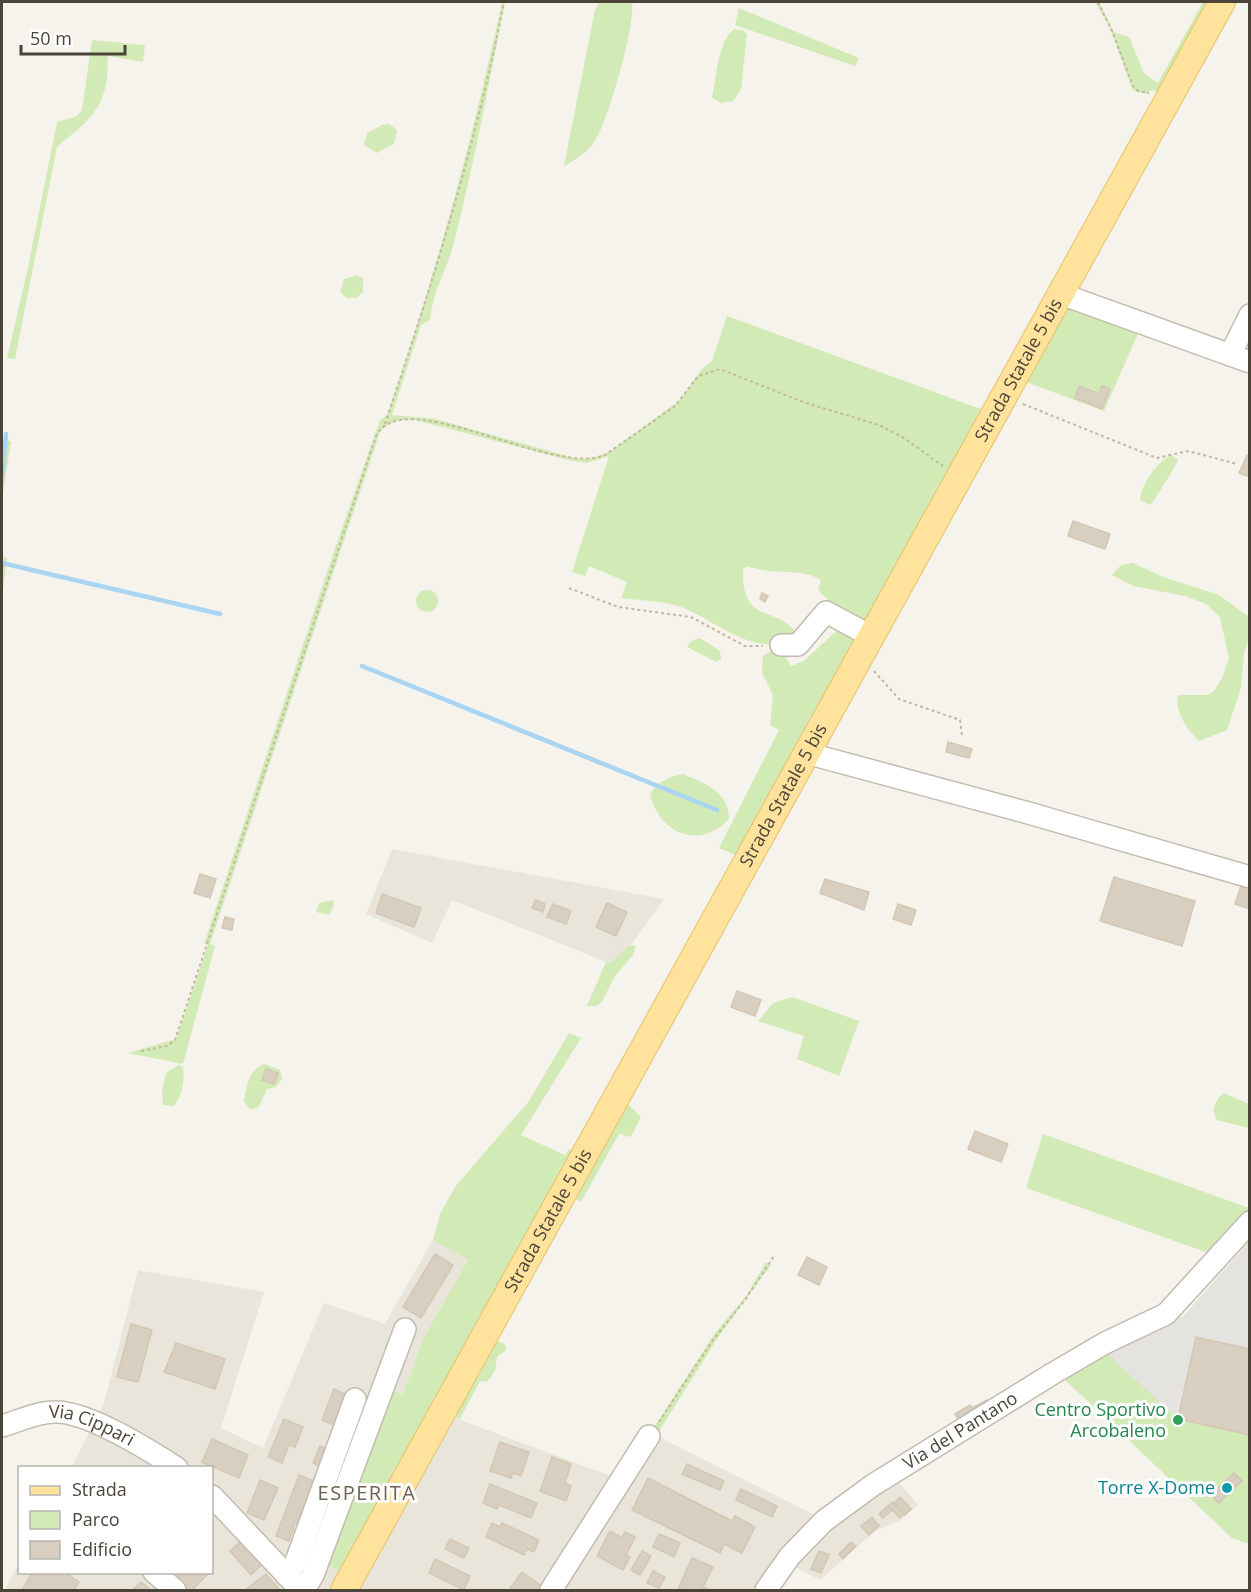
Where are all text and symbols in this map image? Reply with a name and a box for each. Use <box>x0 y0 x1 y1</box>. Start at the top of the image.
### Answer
scale bar <box>21 18 124 56</box>
text: 50 m <box>30 26 72 50</box>
street label: Strada Statale 5 bis <box>968 293 1067 446</box>
street label: Strada Statale 5 bis <box>733 719 832 871</box>
street label: Strada Statale 5 bis <box>498 1144 597 1296</box>
street label: Via del Pantano <box>898 1385 1022 1475</box>
place label: Centro Sportivo Arcobaleno <box>1034 1397 1166 1442</box>
street label: Via Cippari <box>49 1399 139 1451</box>
marker: Centro Sportivo Arcobaleno <box>1171 1413 1185 1427</box>
legend <box>18 1466 213 1574</box>
place label: Torre X-Dome <box>1098 1475 1215 1499</box>
text: Strada <box>72 1477 127 1501</box>
district label: ESPERITA <box>318 1479 416 1506</box>
marker: Torre X-Dome <box>1220 1481 1234 1495</box>
text: Parco <box>72 1507 120 1531</box>
text: Edificio <box>72 1537 132 1561</box>

